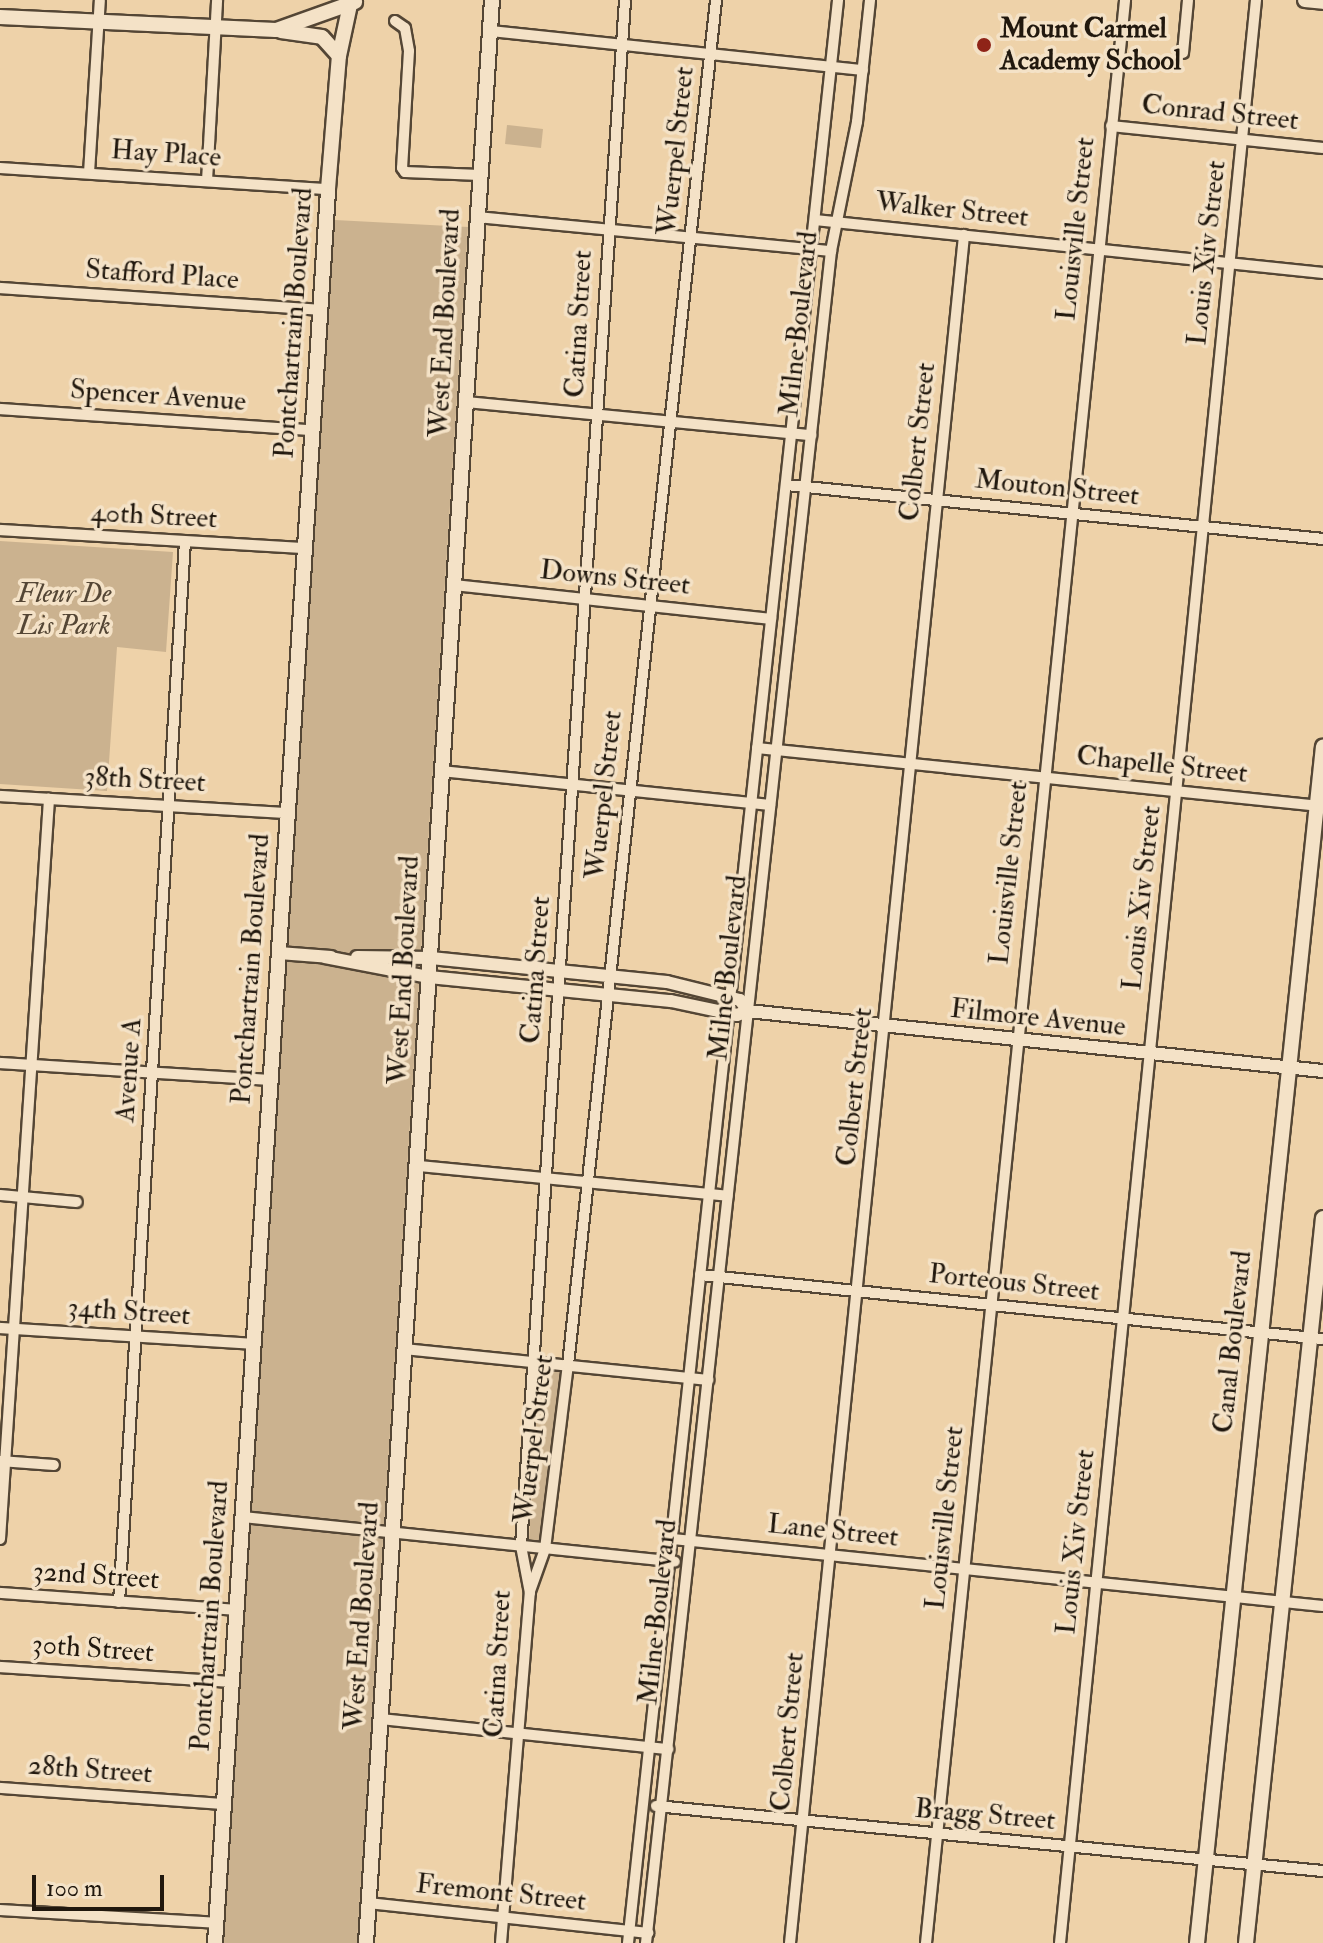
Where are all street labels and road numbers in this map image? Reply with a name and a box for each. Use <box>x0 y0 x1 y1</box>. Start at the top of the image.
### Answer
street label: Wuerpel Street <box>650 65 702 237</box>
street label: Conrad Street <box>1140 88 1300 138</box>
street label: Hay Place <box>110 133 222 175</box>
street label: Louisville Street <box>1050 136 1102 322</box>
street label: Louis Xiv Street <box>1181 159 1233 347</box>
street label: Walker Street <box>874 185 1030 235</box>
street label: Pontchartrain Boulevard <box>268 186 320 460</box>
street label: West End Boulevard <box>422 208 468 438</box>
street label: Milne Boulevard <box>773 230 825 418</box>
street label: Catina Street <box>558 249 600 399</box>
street label: Stafford Place <box>84 253 240 297</box>
street label: Colbert Street <box>893 361 943 523</box>
street label: Spencer Avenue <box>69 373 247 419</box>
street label: Mouton Street <box>973 463 1141 513</box>
street label: 40th Street <box>90 496 218 536</box>
street label: Downs Street <box>538 553 692 603</box>
street label: Wuerpel Street <box>578 709 630 881</box>
street label: Chapelle Street <box>1075 739 1249 791</box>
street label: 38th Street <box>84 760 206 800</box>
street label: Louisville Street <box>983 780 1035 966</box>
street label: Louis Xiv Street <box>1116 804 1168 992</box>
street label: Pontchartrain Boulevard <box>225 832 277 1106</box>
street label: West End Boulevard <box>381 855 427 1085</box>
street label: Milne Boulevard <box>702 874 754 1062</box>
street label: Catina Street <box>514 895 558 1045</box>
street label: Filmore Avenue <box>949 992 1127 1044</box>
street label: Colbert Street <box>830 1006 880 1168</box>
street label: Avenue A <box>109 1017 149 1123</box>
street label: Canal Boulevard <box>1207 1249 1259 1435</box>
street label: Porteous Street <box>927 1257 1101 1309</box>
street label: 34th Street <box>67 1291 191 1333</box>
street label: Wuerpel Street <box>507 1353 561 1525</box>
street label: Louisville Street <box>919 1425 971 1611</box>
street label: Louis Xiv Street <box>1050 1448 1102 1636</box>
street label: Pontchartrain Boulevard <box>184 1479 236 1753</box>
street label: West End Boulevard <box>337 1501 387 1731</box>
street label: Lane Street <box>766 1507 900 1555</box>
street label: Milne Boulevard <box>632 1518 684 1706</box>
street label: 32nd Street <box>32 1555 160 1597</box>
street label: Catina Street <box>477 1589 519 1739</box>
street label: 30th Street <box>31 1628 155 1670</box>
street label: Colbert Street <box>764 1651 812 1813</box>
street label: 28th Street <box>27 1749 153 1791</box>
street label: Bragg Street <box>913 1792 1057 1838</box>
street label: Fremont Street <box>414 1867 588 1919</box>

